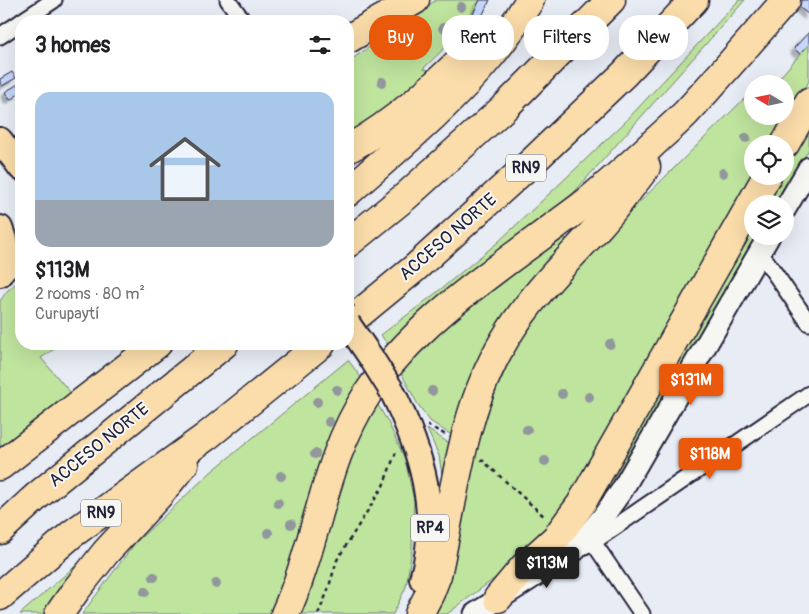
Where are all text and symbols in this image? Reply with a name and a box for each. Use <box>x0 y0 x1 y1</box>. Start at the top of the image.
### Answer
chip: Buy <box>369 15 432 60</box>
chip: Rent <box>442 15 514 60</box>
chip: Filters <box>524 15 609 60</box>
chip: New <box>619 15 688 60</box>
icon: filters <box>306 31 334 59</box>
text: 3 homes <box>35 32 110 59</box>
north arrow <box>744 75 794 125</box>
map controls <box>744 75 794 245</box>
icon: home <box>140 124 230 214</box>
button: locate <box>744 135 794 185</box>
road number: RN9 <box>506 154 546 182</box>
street label: ACCESO NORTE <box>394 188 502 286</box>
button: layers <box>744 195 794 245</box>
text: $113M <box>35 257 90 284</box>
text: 2 rooms · 80 m² <box>35 284 145 304</box>
text: Curupaytí <box>35 304 99 324</box>
pin: $131M <box>656 364 726 406</box>
text: $131M <box>670 370 712 390</box>
street label: ACCESO NORTE <box>44 398 154 492</box>
pin: $118M <box>675 438 745 480</box>
text: $118M <box>690 444 730 464</box>
road number: RN9 <box>81 499 121 526</box>
road number: RP4 <box>411 514 449 542</box>
pin: $113M <box>512 546 582 589</box>
text: $113M <box>526 553 568 573</box>

